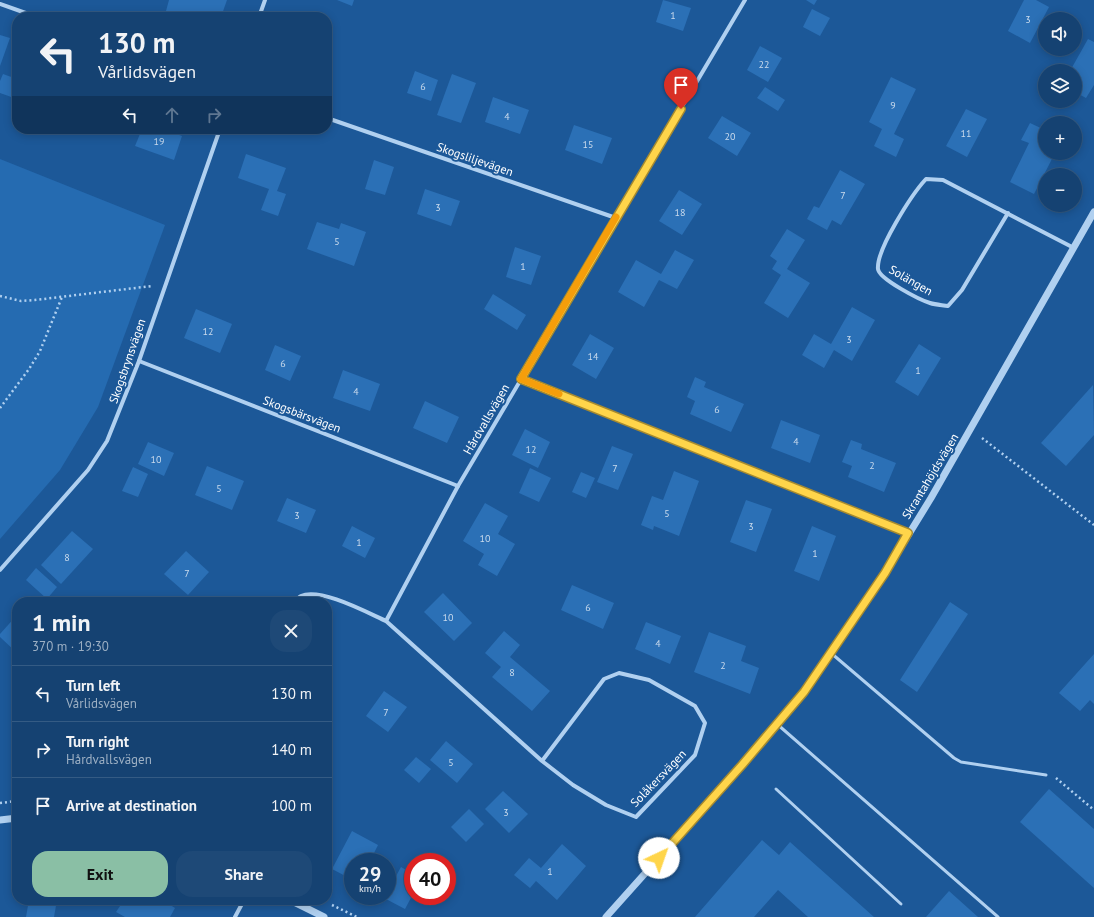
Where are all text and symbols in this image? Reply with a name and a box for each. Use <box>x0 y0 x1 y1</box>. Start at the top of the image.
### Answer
house number: 1 <box>670 9 676 22</box>
map controls <box>1038 12 1082 212</box>
button: sound <box>1038 12 1082 56</box>
house number: 3 <box>1025 13 1031 26</box>
text: 130 m <box>98 24 175 61</box>
icon: left <box>32 28 84 80</box>
house number: 22 <box>759 58 769 71</box>
text: Vårlidsvägen <box>98 60 196 83</box>
button: layers <box>1038 64 1082 108</box>
pin <box>664 68 698 109</box>
icon: arrive <box>670 74 692 96</box>
house number: 6 <box>420 80 426 93</box>
house number: 9 <box>890 99 896 112</box>
icon: left <box>119 104 141 126</box>
icon: ahead <box>161 104 183 126</box>
icon: right <box>203 104 225 126</box>
house number: 4 <box>504 110 510 123</box>
button: + <box>1038 116 1082 160</box>
house number: 11 <box>961 127 971 140</box>
house number: 20 <box>725 130 736 143</box>
house number: 19 <box>154 135 164 148</box>
house number: 15 <box>583 138 593 151</box>
street label: Skogsliljevägen <box>435 139 515 179</box>
button: − <box>1038 168 1082 212</box>
house number: 7 <box>840 189 846 202</box>
house number: 3 <box>435 201 441 214</box>
house number: 18 <box>675 206 685 219</box>
house number: 5 <box>334 235 340 248</box>
house number: 1 <box>520 260 526 273</box>
street label: Solängen <box>886 262 936 298</box>
street label: Skogsbrynsvägen <box>105 317 149 405</box>
house number: 12 <box>203 325 213 338</box>
house number: 3 <box>846 333 852 346</box>
house number: 14 <box>588 350 599 363</box>
house number: 6 <box>280 357 286 370</box>
house number: 1 <box>915 364 921 377</box>
street label: Hårdvallsvägen <box>460 381 512 457</box>
house number: 4 <box>353 385 359 398</box>
street label: Skogsbärsvägen <box>261 392 343 436</box>
house number: 6 <box>714 403 720 416</box>
street label: Skrantahöjdsvägen <box>899 430 961 522</box>
house number: 4 <box>793 435 799 448</box>
house number: 12 <box>526 443 536 456</box>
house number: 10 <box>151 453 162 466</box>
house number: 2 <box>869 459 875 472</box>
house number: 7 <box>612 462 618 475</box>
house number: 5 <box>216 482 222 495</box>
house number: 5 <box>664 507 670 520</box>
house number: 3 <box>294 509 300 522</box>
house number: 3 <box>748 520 754 533</box>
house number: 10 <box>480 532 491 545</box>
house number: 1 <box>356 536 362 549</box>
house number: 1 <box>812 547 818 560</box>
house number: 8 <box>64 551 70 564</box>
house number: 7 <box>184 567 190 580</box>
house number: 6 <box>585 601 591 614</box>
text: 1 min <box>32 607 91 638</box>
button: close <box>270 610 312 652</box>
house number: 10 <box>443 611 454 624</box>
house number: 4 <box>655 637 661 650</box>
text: 370 m · 19:30 <box>32 638 109 655</box>
house number: 2 <box>720 659 726 672</box>
house number: 8 <box>509 666 515 679</box>
text: Turn left <box>66 676 120 695</box>
icon: left <box>32 683 54 705</box>
text: 130 m <box>271 684 312 703</box>
text: Vårlidsvägen <box>66 695 137 712</box>
house number: 7 <box>383 706 389 719</box>
text: Turn right <box>66 732 129 751</box>
icon: right <box>32 739 54 761</box>
text: 140 m <box>271 740 312 759</box>
street label: Solåkersvägen <box>627 746 689 810</box>
text: Hårdvallsvägen <box>66 751 152 768</box>
house number: 5 <box>448 756 454 769</box>
icon: arrive <box>32 795 54 817</box>
text: Arrive at destination <box>66 796 197 815</box>
text: 100 m <box>271 796 312 815</box>
house number: 3 <box>503 806 509 819</box>
position arrow <box>638 837 680 879</box>
button: Exit <box>32 851 168 897</box>
button: Share <box>176 851 312 897</box>
speed limit sign: 40 <box>404 853 456 905</box>
text: 29 <box>359 861 381 887</box>
house number: 1 <box>547 865 553 878</box>
text: km/h <box>359 882 381 895</box>

